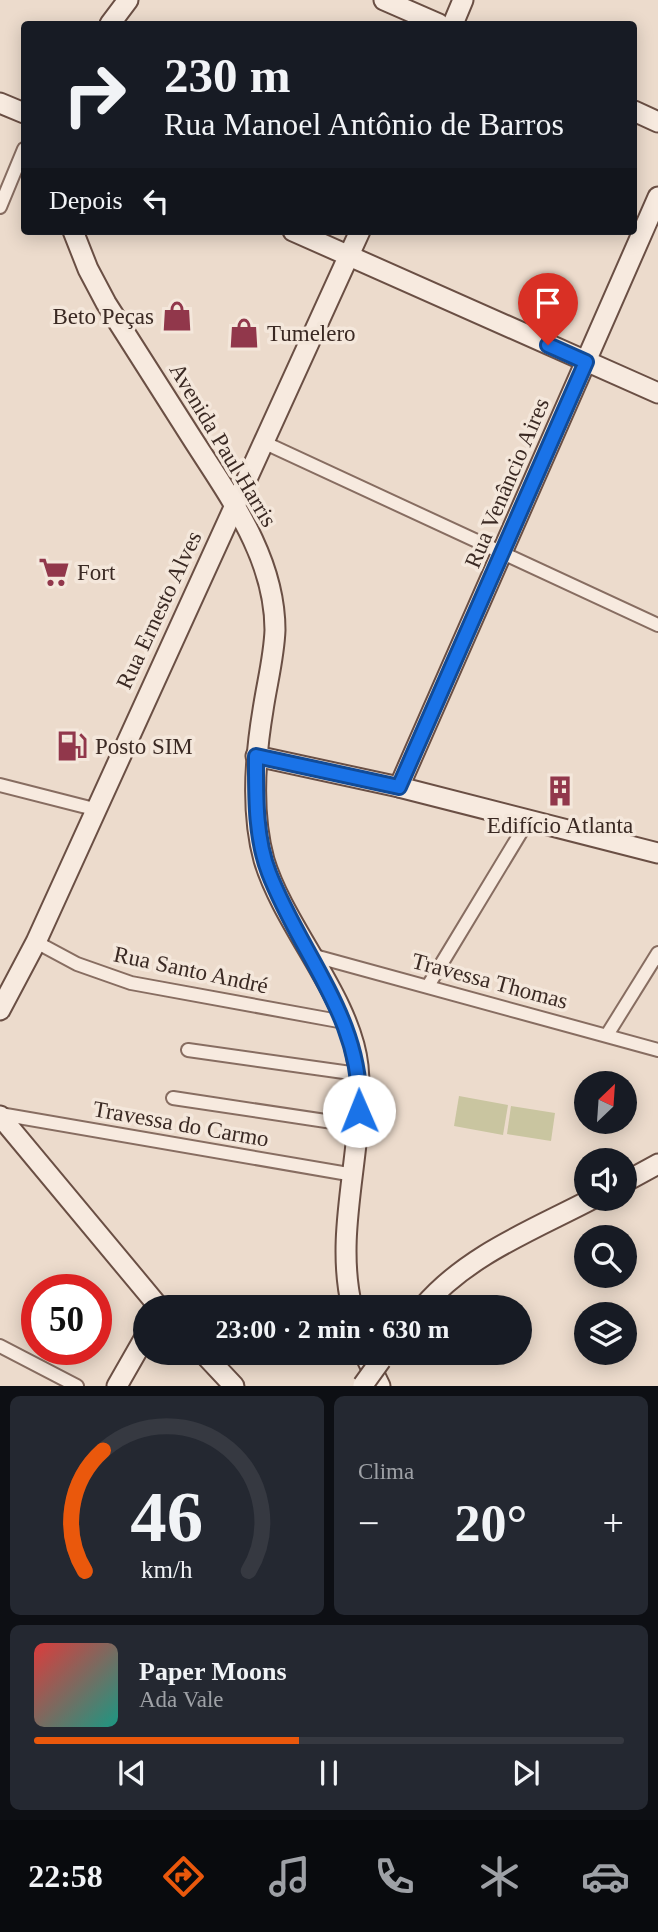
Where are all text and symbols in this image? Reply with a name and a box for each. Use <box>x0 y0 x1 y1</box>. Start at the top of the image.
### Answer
text: 230 m <box>164 48 291 103</box>
icon: right <box>49 49 140 140</box>
text: Rua Manoel Antônio de Barros <box>164 106 564 142</box>
icon: left <box>137 182 175 220</box>
text: Depois <box>49 186 123 215</box>
pin <box>518 273 578 345</box>
icon: arrive <box>529 284 567 322</box>
shop icon: Beto Peças <box>160 299 194 333</box>
place label: Beto Peças <box>52 304 154 329</box>
shop icon: Tumelero <box>227 316 261 350</box>
place label: Tumelero <box>267 321 356 346</box>
street label: Avenida Paul Harris <box>164 359 282 531</box>
street label: Rua Venâncio Aires <box>460 394 554 572</box>
street label: Rua Ernesto Alves <box>111 527 207 693</box>
supermarket icon: Fort <box>37 555 71 589</box>
place label: Fort <box>77 560 116 585</box>
fuel station icon: Posto SIM <box>55 729 89 763</box>
place label: Posto SIM <box>95 734 193 759</box>
building icon: Edifício Atlanta <box>543 774 577 808</box>
place label: Edifício Atlanta <box>487 813 633 838</box>
street label: Rua Santo André <box>112 941 270 999</box>
street label: Travessa Thomas <box>409 948 571 1014</box>
north arrow <box>574 1071 637 1134</box>
map controls <box>574 1071 637 1365</box>
position arrow <box>322 1074 396 1148</box>
street label: Travessa do Carmo <box>91 1096 271 1152</box>
button: sound <box>574 1148 637 1211</box>
button: search <box>574 1225 637 1288</box>
speed limit sign: 50 <box>21 1274 112 1365</box>
button: layers <box>574 1302 637 1365</box>
text: 23:00 · 2 min · 630 m <box>216 1315 450 1344</box>
text: Clima <box>358 1459 414 1484</box>
text: 46 <box>131 1477 203 1558</box>
text: 20° <box>455 1495 527 1552</box>
text: − <box>358 1502 379 1544</box>
text: + <box>603 1502 624 1544</box>
text: km/h <box>141 1556 193 1583</box>
text: Paper Moons <box>139 1657 287 1686</box>
text: Ada Vale <box>139 1687 224 1712</box>
icon: previous <box>113 1754 151 1792</box>
icon: pause <box>310 1754 348 1792</box>
icon: next <box>507 1754 545 1792</box>
icon: directions <box>159 1852 208 1901</box>
icon: music <box>265 1852 314 1901</box>
icon: phone <box>370 1852 419 1901</box>
icon: climate <box>475 1852 524 1901</box>
icon: car <box>581 1852 630 1901</box>
text: 22:58 <box>28 1858 103 1894</box>

